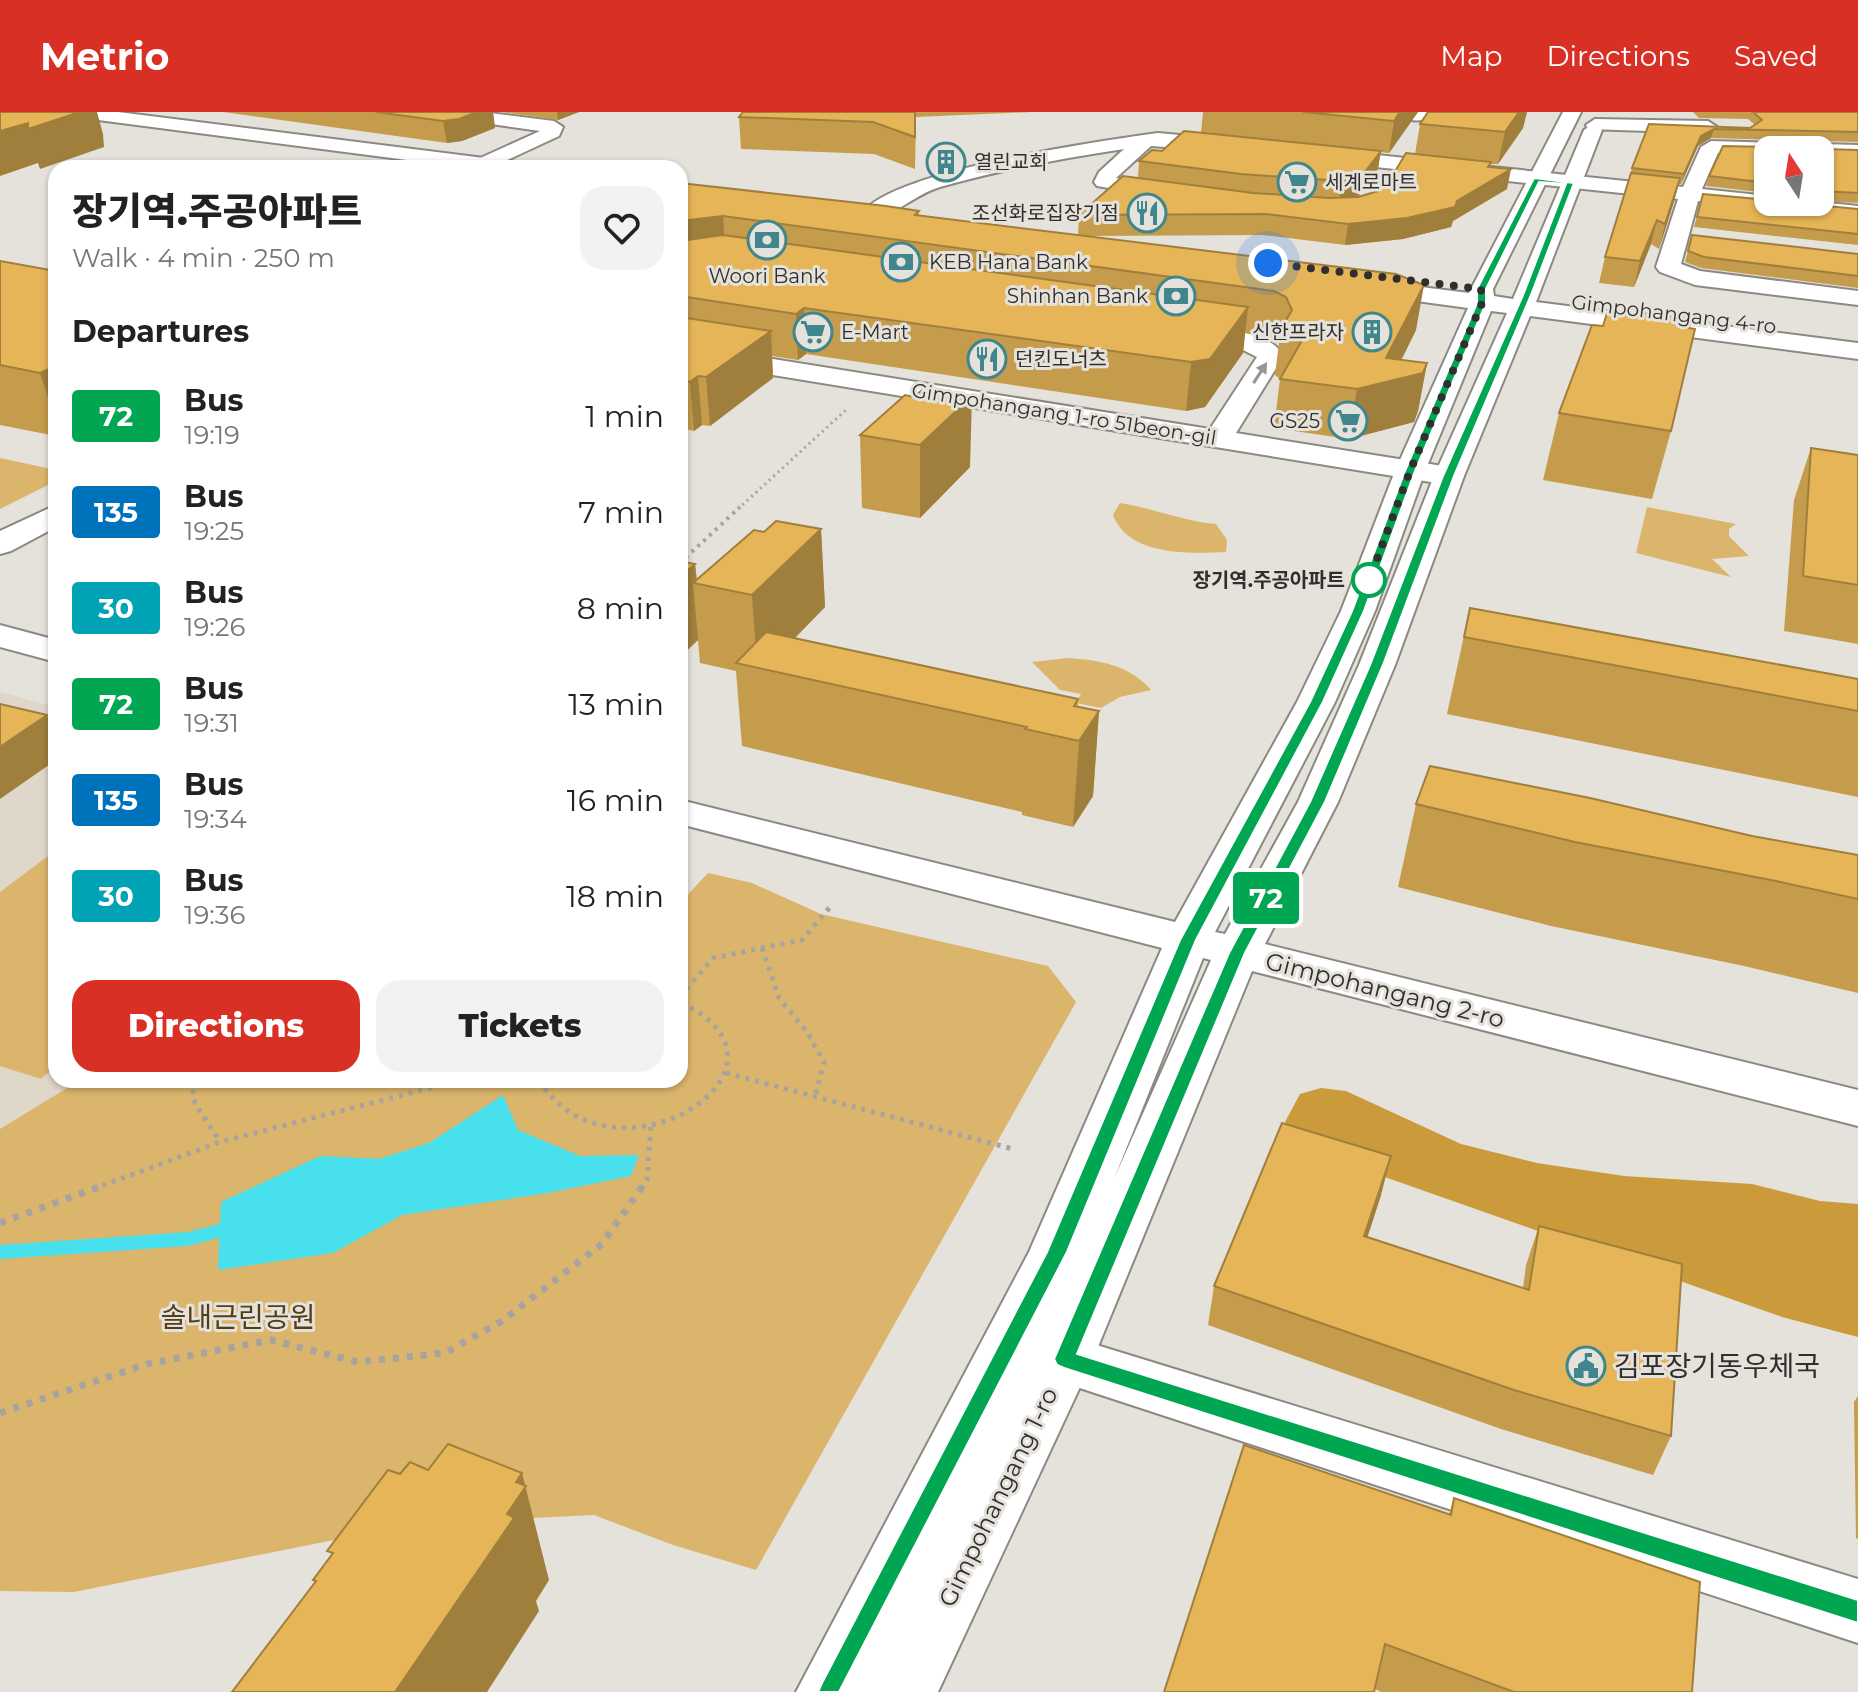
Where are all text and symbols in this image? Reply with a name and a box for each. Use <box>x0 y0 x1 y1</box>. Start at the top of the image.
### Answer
text: Metrio <box>40 33 169 80</box>
text: Map <box>1440 39 1502 73</box>
text: Directions <box>1546 39 1690 73</box>
text: Saved <box>1734 39 1818 73</box>
north arrow <box>1754 136 1834 216</box>
map controls <box>1754 136 1834 216</box>
building icon: 열린교회 <box>925 141 967 183</box>
place label: 열린교회 <box>974 150 1048 174</box>
supermarket icon: 세계로마트 <box>1276 161 1318 203</box>
place label: 세계로마트 <box>1325 170 1417 194</box>
button: heart <box>580 186 664 270</box>
text: 장기역.주공아파트 <box>72 188 362 235</box>
restaurant icon: 조선화로집장기점 <box>1126 192 1168 234</box>
place label: 조선화로집장기점 <box>972 201 1119 225</box>
bank icon: Woori Bank <box>746 219 788 261</box>
bank icon: KEB Hana Bank <box>880 241 922 283</box>
text: Walk · 4 min · 250 m <box>72 242 335 274</box>
your location <box>1248 243 1288 283</box>
place label: KEB Hana Bank <box>929 250 1088 274</box>
place label: Woori Bank <box>708 264 826 288</box>
bank icon: Shinhan Bank <box>1155 275 1197 317</box>
place label: Shinhan Bank <box>1007 284 1148 308</box>
street label: Gimpohangang 4-ro <box>1570 290 1778 338</box>
supermarket icon: E-Mart <box>792 311 834 353</box>
building icon: 신한프라자 <box>1351 311 1393 353</box>
text: Departures <box>72 313 249 350</box>
place label: E-Mart <box>841 320 909 344</box>
place label: 신한프라자 <box>1252 320 1344 344</box>
restaurant icon: 던킨도너츠 <box>966 338 1008 380</box>
place label: 던킨도너츠 <box>1015 347 1107 371</box>
one-way arrow <box>1252 362 1266 384</box>
street label: Gimpohangang 1-ro 51beon-gil <box>910 378 1218 450</box>
text: Bus <box>184 382 244 419</box>
text: 1 min <box>585 398 664 435</box>
text: 72 <box>99 399 133 433</box>
supermarket icon: GS25 <box>1327 400 1369 442</box>
place label: GS25 <box>1270 409 1320 433</box>
text: 19:19 <box>184 419 240 451</box>
text: Bus <box>184 478 244 515</box>
text: 7 min <box>578 494 664 531</box>
text: 135 <box>94 495 138 529</box>
text: 19:25 <box>184 515 244 547</box>
marker: 장기역.주공아파트 <box>1352 563 1386 597</box>
place label: 장기역.주공아파트 <box>1193 568 1345 592</box>
text: Bus <box>184 574 244 611</box>
text: 8 min <box>577 590 664 627</box>
text: 30 <box>98 591 134 625</box>
text: 19:26 <box>184 611 245 643</box>
text: Bus <box>184 670 244 707</box>
text: 13 min <box>568 686 664 723</box>
text: 72 <box>99 687 133 721</box>
text: 19:31 <box>184 707 239 739</box>
text: Bus <box>184 766 244 803</box>
text: 16 min <box>567 782 664 819</box>
text: 135 <box>94 783 138 817</box>
text: 19:34 <box>184 803 247 835</box>
text: Bus <box>184 862 244 899</box>
line badge: 72 <box>1230 872 1302 924</box>
text: 18 min <box>566 878 664 915</box>
text: 30 <box>98 879 134 913</box>
text: 72 <box>1249 881 1283 915</box>
text: 19:36 <box>184 899 245 931</box>
street label: Gimpohangang 2-ro <box>1263 946 1507 1034</box>
button: Directions <box>72 980 360 1072</box>
button: Tickets <box>376 980 664 1072</box>
park label: 솔내근린공원 <box>161 1300 315 1334</box>
public building icon: 김포장기동우체국 <box>1565 1345 1607 1387</box>
place label: 김포장기동우체국 <box>1614 1349 1820 1383</box>
street label: Gimpohangang 1-ro <box>932 1383 1064 1611</box>

